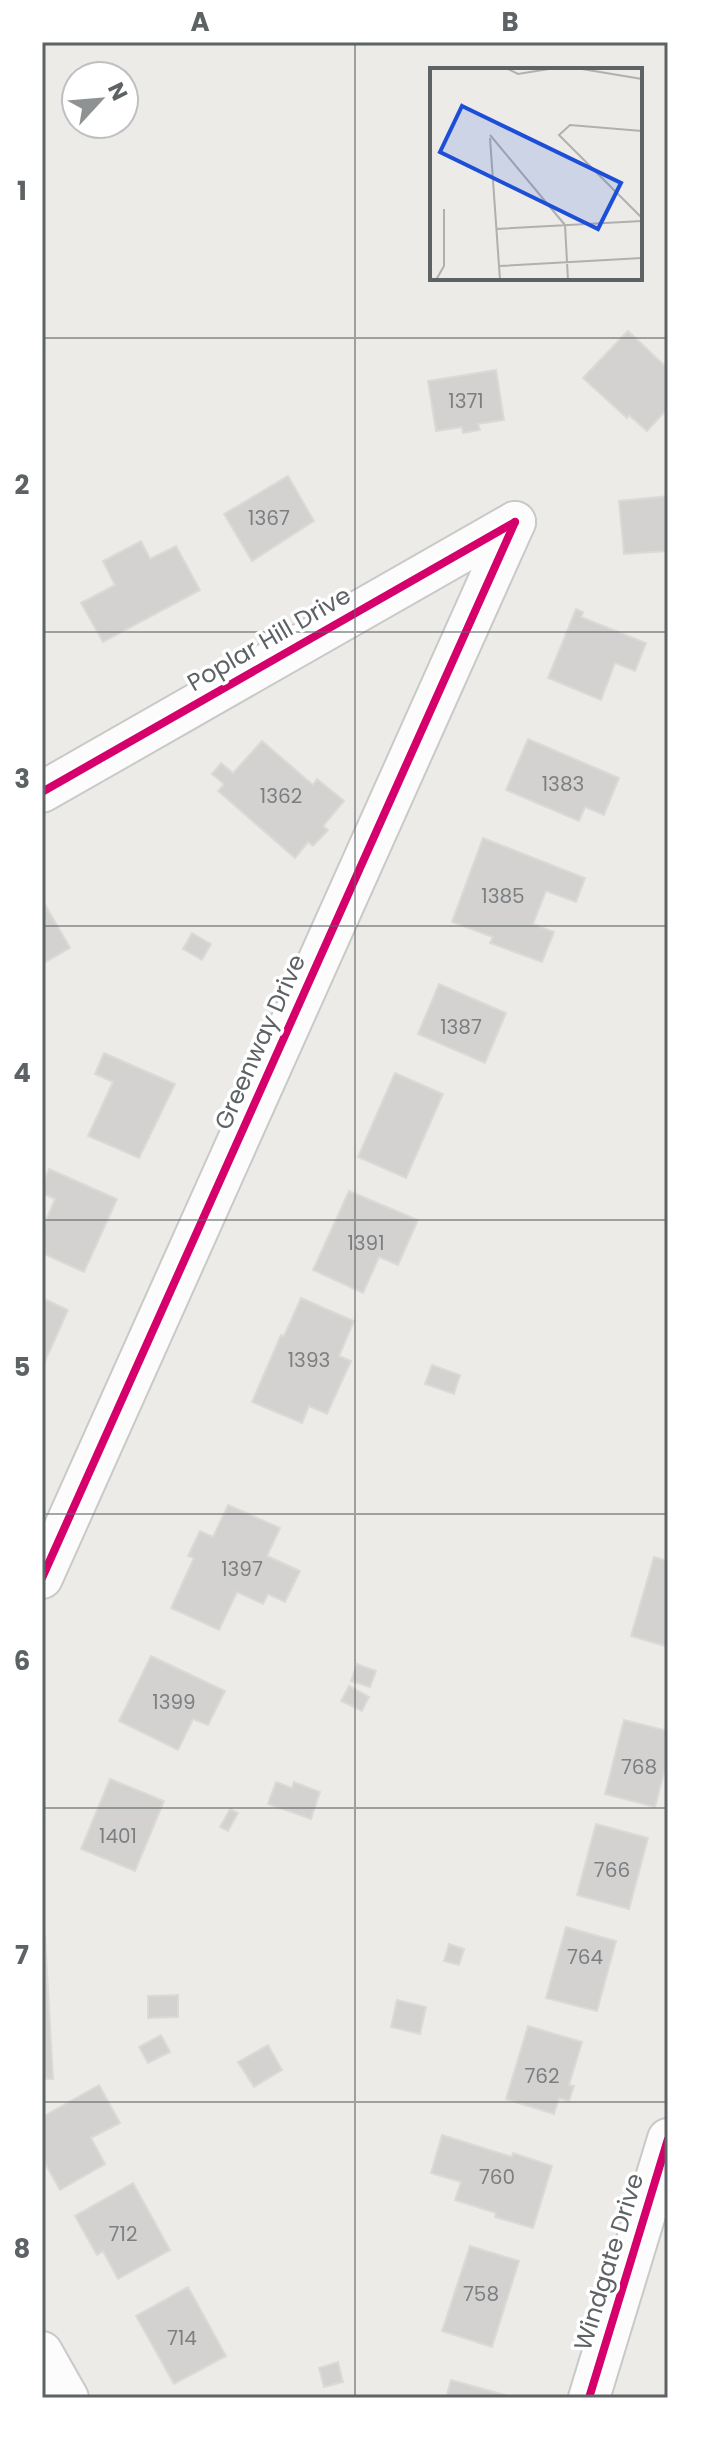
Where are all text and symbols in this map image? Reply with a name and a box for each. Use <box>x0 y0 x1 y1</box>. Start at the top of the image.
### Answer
text: A <box>190 4 210 40</box>
text: B <box>501 4 519 40</box>
north arrow <box>60 60 140 140</box>
inset map <box>430 68 642 280</box>
text: N <box>100 77 135 106</box>
text: 1 <box>17 173 27 209</box>
house number: 1371 <box>448 387 484 415</box>
text: 2 <box>15 467 30 503</box>
house number: 1367 <box>248 504 290 532</box>
street label: Poplar Hill Drive <box>181 578 357 699</box>
text: 3 <box>14 761 30 797</box>
house number: 1383 <box>542 770 584 798</box>
house number: 1362 <box>260 782 302 810</box>
house number: 1385 <box>481 882 525 910</box>
street label: Greenway Drive <box>206 949 313 1135</box>
house number: 1387 <box>440 1013 482 1041</box>
text: 4 <box>13 1055 31 1091</box>
house number: 1391 <box>347 1229 385 1257</box>
house number: 1393 <box>288 1346 330 1374</box>
text: 5 <box>14 1349 30 1385</box>
house number: 1397 <box>221 1555 263 1583</box>
text: 6 <box>14 1643 30 1679</box>
house number: 1399 <box>152 1688 196 1716</box>
house number: 768 <box>621 1753 657 1781</box>
house number: 1401 <box>99 1822 137 1850</box>
house number: 766 <box>594 1856 630 1884</box>
text: 7 <box>15 1937 29 1973</box>
house number: 764 <box>567 1943 603 1971</box>
house number: 762 <box>524 2062 560 2090</box>
house number: 760 <box>479 2163 515 2191</box>
street label: Windgate Drive <box>566 2169 651 2354</box>
house number: 712 <box>109 2220 137 2248</box>
text: 8 <box>14 2231 30 2267</box>
house number: 758 <box>463 2280 499 2308</box>
house number: 714 <box>167 2324 197 2352</box>

